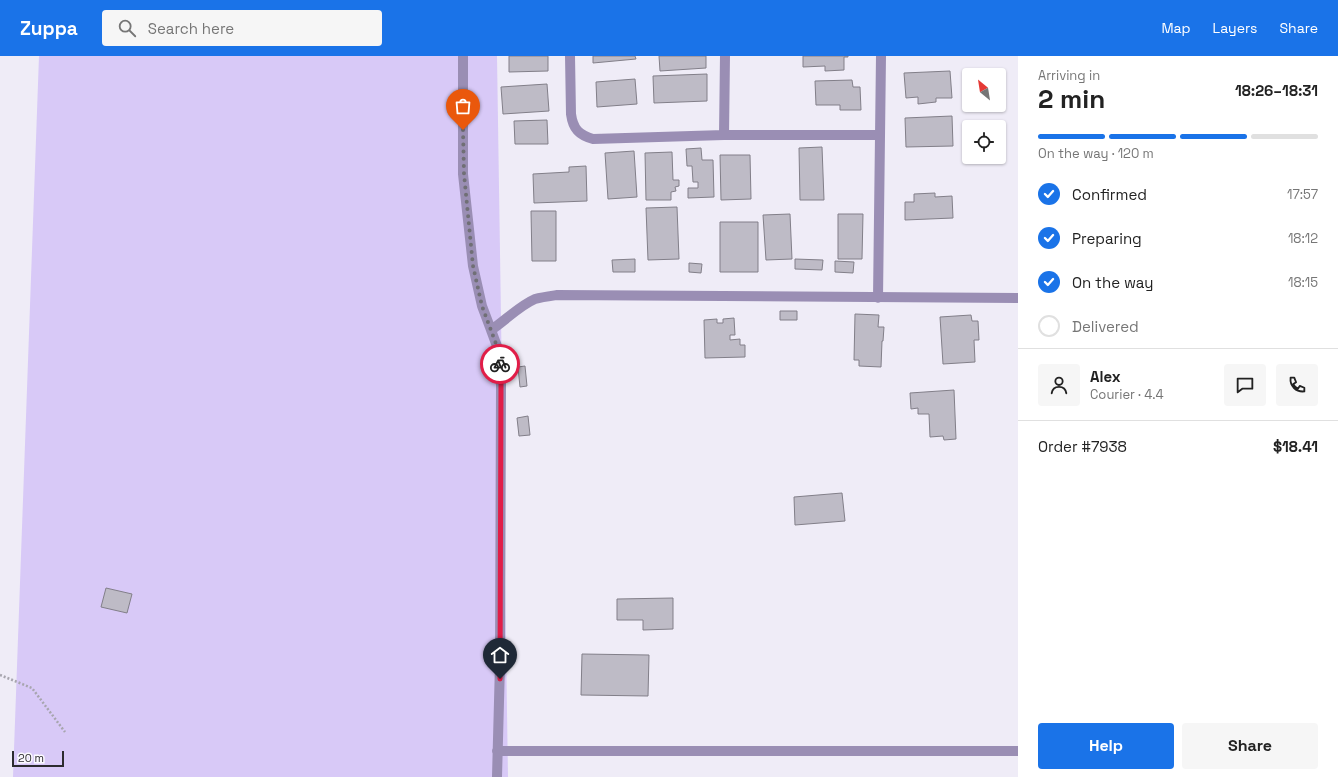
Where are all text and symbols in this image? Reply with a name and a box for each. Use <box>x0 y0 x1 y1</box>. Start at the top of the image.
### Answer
search box <box>102 10 382 46</box>
text: Zuppa <box>20 16 78 41</box>
icon: search <box>116 17 138 39</box>
text: Search here <box>148 19 234 38</box>
text: Map <box>1161 19 1191 37</box>
text: Layers <box>1213 19 1257 37</box>
text: Share <box>1279 19 1318 37</box>
text: Arriving in <box>1038 67 1100 84</box>
north arrow <box>962 68 1006 112</box>
map controls <box>962 68 1006 164</box>
text: 18:26–18:31 <box>1235 81 1318 100</box>
text: 2 min <box>1038 82 1105 116</box>
pin <box>446 89 480 130</box>
icon: bag <box>452 95 474 117</box>
button: locate <box>962 120 1006 164</box>
text: On the way · 120 m <box>1038 145 1154 162</box>
icon: check <box>1038 183 1060 205</box>
text: Confirmed <box>1072 185 1147 204</box>
text: 17:57 <box>1287 186 1318 203</box>
icon: check <box>1038 227 1060 249</box>
text: Preparing <box>1072 229 1142 248</box>
text: 18:12 <box>1288 230 1318 247</box>
icon: check <box>1038 271 1060 293</box>
text: On the way <box>1072 273 1153 292</box>
text: 18:15 <box>1288 274 1318 291</box>
text: Delivered <box>1072 317 1139 336</box>
courier <box>480 344 520 384</box>
icon: bike <box>489 353 511 375</box>
button: person <box>1038 364 1080 406</box>
button: chat <box>1224 364 1266 406</box>
button: phone <box>1276 364 1318 406</box>
text: Alex <box>1090 367 1121 386</box>
text: Courier · 4.4 <box>1090 386 1164 403</box>
text: Order #7938 <box>1038 437 1127 456</box>
text: $18.41 <box>1273 437 1318 456</box>
pin <box>483 638 517 679</box>
icon: home <box>489 644 511 666</box>
button: Help <box>1038 723 1174 769</box>
button: Share <box>1182 723 1318 769</box>
scale bar <box>12 749 64 768</box>
text: 20 m <box>18 751 44 765</box>

